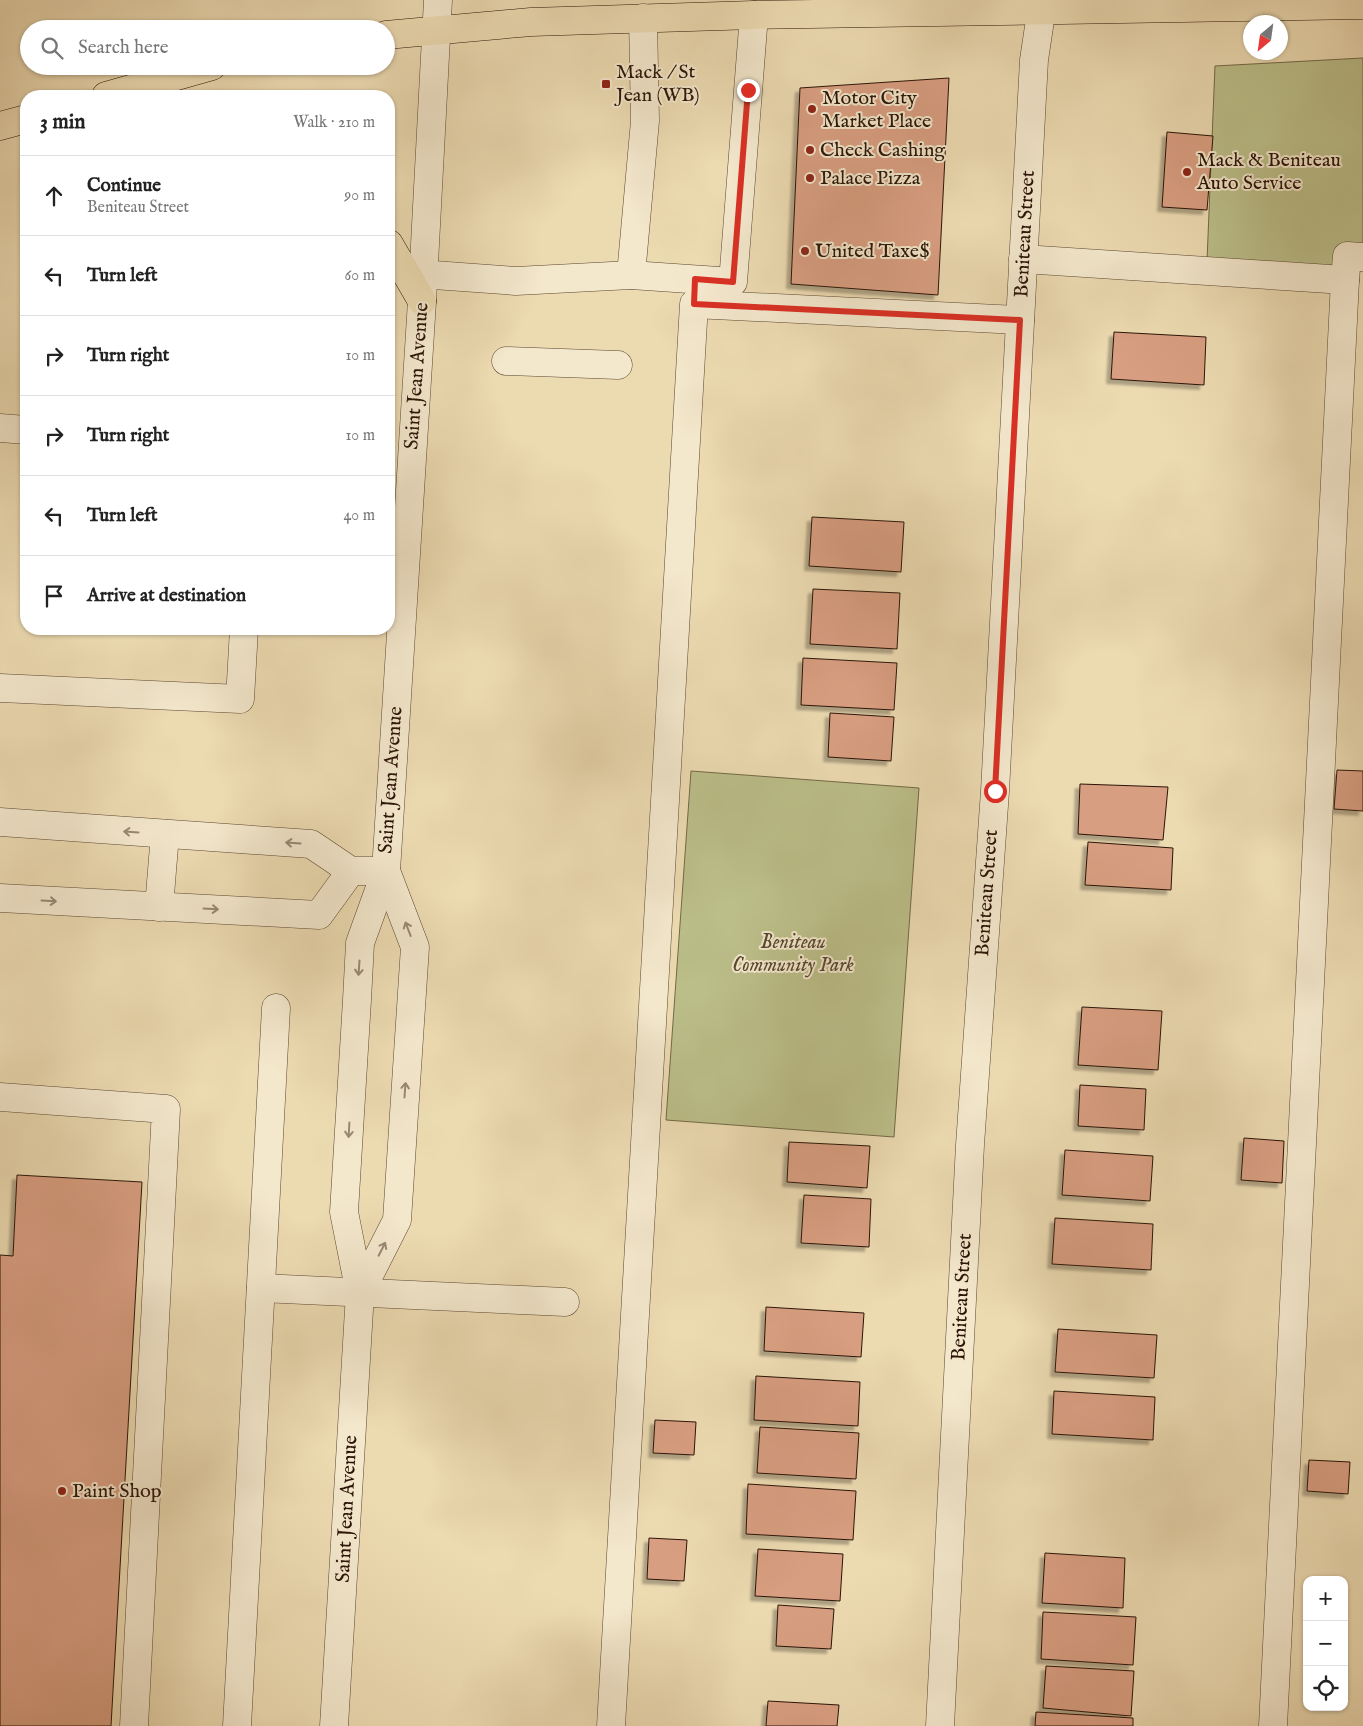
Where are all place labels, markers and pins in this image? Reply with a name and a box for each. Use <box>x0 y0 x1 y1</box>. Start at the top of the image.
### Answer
place label: Mack / St Jean (WB) <box>614 60 700 108</box>
marker: Mack / St Jean (WB) <box>600 78 612 90</box>
place label: Motor City Market Place <box>822 86 931 134</box>
marker: Motor City Market Place <box>806 103 818 115</box>
place label: Check Cashing <box>820 138 946 163</box>
marker: Check Cashing <box>804 144 816 156</box>
place label: Mack & Beniteau Auto Service <box>1196 148 1341 196</box>
place label: Palace Pizza <box>820 166 921 191</box>
marker: Mack & Beniteau Auto Service <box>1181 166 1193 178</box>
marker: Palace Pizza <box>804 172 816 184</box>
place label: United Taxe$ <box>815 239 930 264</box>
marker: United Taxe$ <box>799 245 811 257</box>
place label: Paint Shop <box>72 1479 162 1504</box>
marker: Paint Shop <box>56 1485 68 1497</box>

